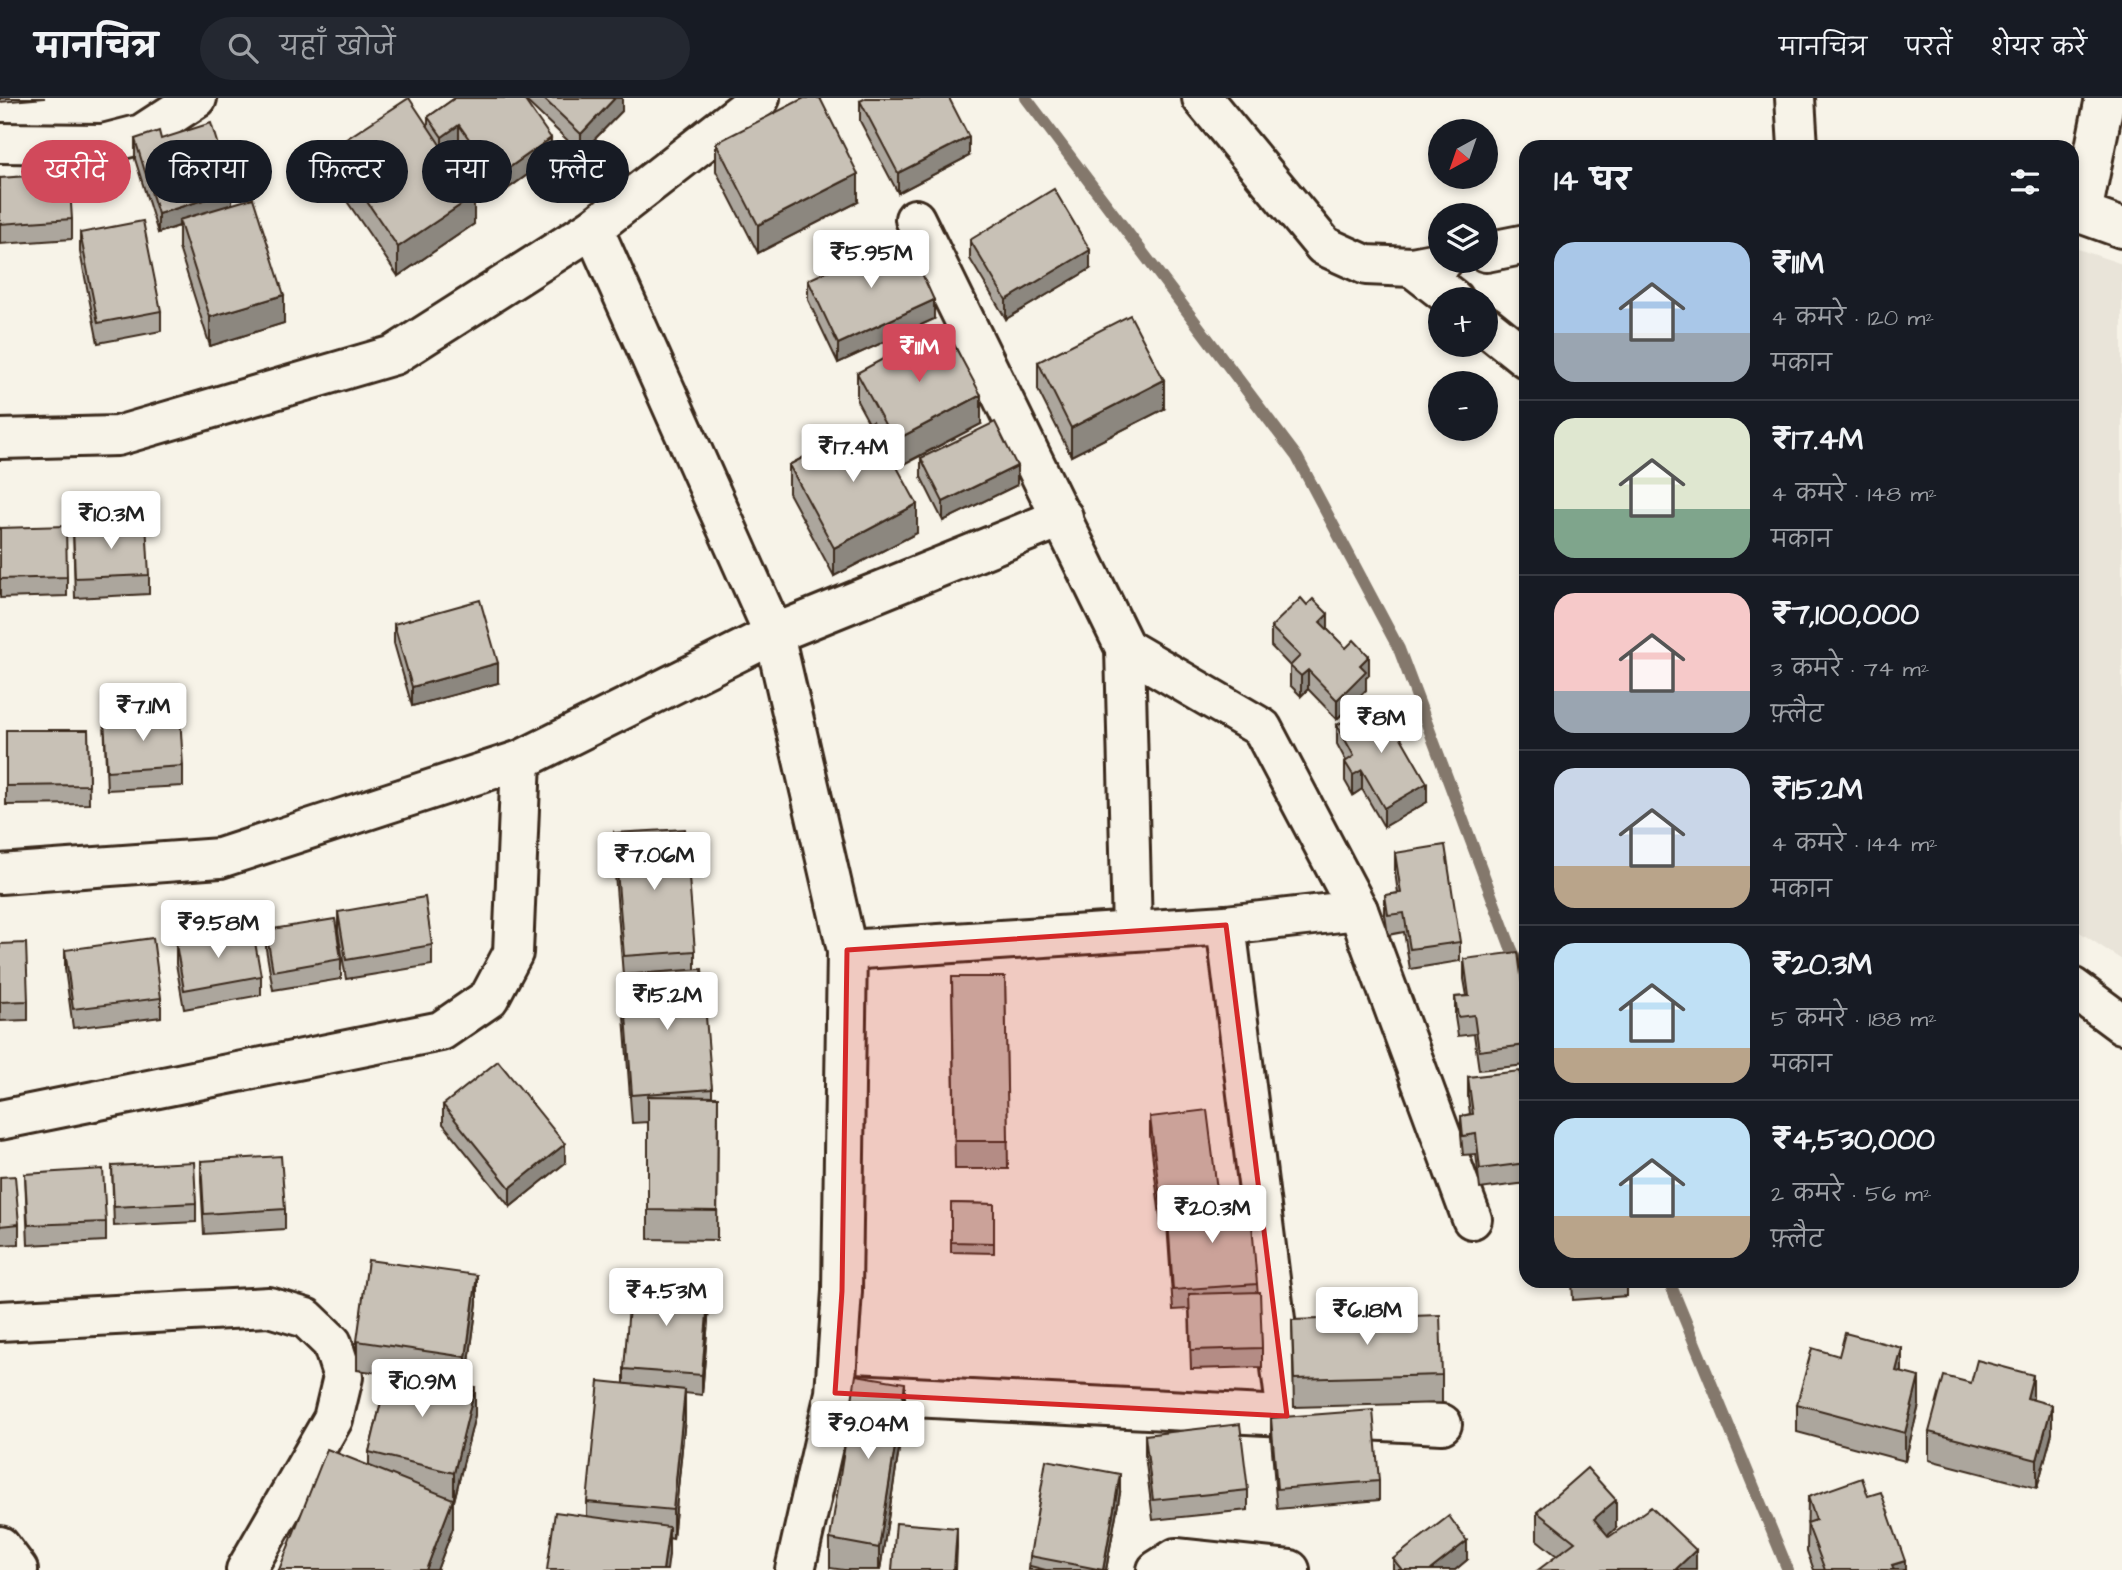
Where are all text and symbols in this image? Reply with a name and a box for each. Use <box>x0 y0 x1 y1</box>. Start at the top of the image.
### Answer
search box <box>200 17 690 80</box>
text: मानचित्र <box>35 24 158 70</box>
icon: search <box>224 29 262 67</box>
text: यहाँ खोजें <box>280 29 395 65</box>
text: मानचित्र <box>1779 31 1867 65</box>
text: परतें <box>1905 31 1952 65</box>
text: शेयर करें <box>1990 31 2087 65</box>
north arrow <box>1428 119 1498 189</box>
map controls <box>1428 119 1498 441</box>
chip: खरीदें <box>21 140 131 203</box>
chip: किराया <box>145 140 272 203</box>
chip: फ़िल्टर <box>286 140 408 203</box>
chip: नया <box>422 140 512 203</box>
chip: फ़्लैट <box>526 140 629 203</box>
text: 14 घर <box>1554 160 1630 202</box>
icon: filters <box>2006 163 2044 201</box>
button: layers <box>1428 203 1498 273</box>
pin: ₹5.95M <box>814 230 928 290</box>
text: ₹5.95M <box>829 237 913 269</box>
text: ₹11M <box>1771 243 1824 285</box>
icon: home <box>1610 270 1694 354</box>
button: + <box>1428 287 1498 357</box>
text: 4 कमरे · 120 m² <box>1771 302 1934 334</box>
pin: ₹11M <box>878 324 960 384</box>
text: ₹11M <box>899 331 939 363</box>
text: मकान <box>1771 348 1832 380</box>
button: − <box>1428 371 1498 441</box>
text: ₹17.4M <box>1771 419 1863 461</box>
pin: ₹17.4M <box>796 424 910 484</box>
text: ₹17.4M <box>818 431 888 463</box>
icon: home <box>1610 446 1694 530</box>
text: 4 कमरे · 148 m² <box>1771 478 1937 510</box>
pin: ₹10.3M <box>54 491 168 551</box>
text: ₹10.3M <box>77 498 145 530</box>
text: मकान <box>1771 524 1832 556</box>
text: ₹7,100,000 <box>1771 594 1919 636</box>
icon: home <box>1610 621 1694 705</box>
text: 3 कमरे · 74 m² <box>1771 653 1929 685</box>
pin: ₹7.1M <box>94 684 192 743</box>
text: ₹7.1M <box>115 690 171 722</box>
pin: ₹8M <box>1347 696 1415 755</box>
text: फ़्लैट <box>1771 699 1823 731</box>
text: ₹8M <box>1356 702 1406 734</box>
text: ₹15.2M <box>1771 769 1863 811</box>
icon: home <box>1610 796 1694 880</box>
text: 4 कमरे · 144 m² <box>1771 828 1938 860</box>
pin: ₹7.06M <box>597 832 711 892</box>
text: ₹7.06M <box>613 839 695 871</box>
text: मकान <box>1771 874 1832 906</box>
pin: ₹9.58M <box>161 900 275 960</box>
text: ₹9.58M <box>177 907 259 939</box>
text: ₹20.3M <box>1771 944 1872 986</box>
icon: home <box>1610 971 1694 1055</box>
pin: ₹15.2M <box>610 972 724 1032</box>
text: ₹15.2M <box>632 979 702 1011</box>
text: 5 कमरे · 188 m² <box>1771 1003 1937 1035</box>
text: मकान <box>1771 1049 1832 1081</box>
text: ₹4,530,000 <box>1771 1119 1935 1161</box>
icon: home <box>1610 1146 1694 1230</box>
text: 2 कमरे · 56 m² <box>1771 1178 1932 1210</box>
pin: ₹20.3M <box>1155 1186 1269 1245</box>
text: ₹20.3M <box>1173 1192 1251 1224</box>
text: फ़्लैट <box>1771 1224 1823 1256</box>
pin: ₹4.53M <box>609 1268 723 1328</box>
text: ₹4.53M <box>625 1275 707 1307</box>
pin: ₹6.18M <box>1310 1288 1424 1347</box>
text: ₹6.18M <box>1332 1294 1402 1326</box>
pin: ₹10.9M <box>365 1360 479 1419</box>
text: ₹10.9M <box>388 1366 456 1398</box>
pin: ₹9.04M <box>811 1402 925 1461</box>
text: ₹9.04M <box>827 1408 909 1440</box>

